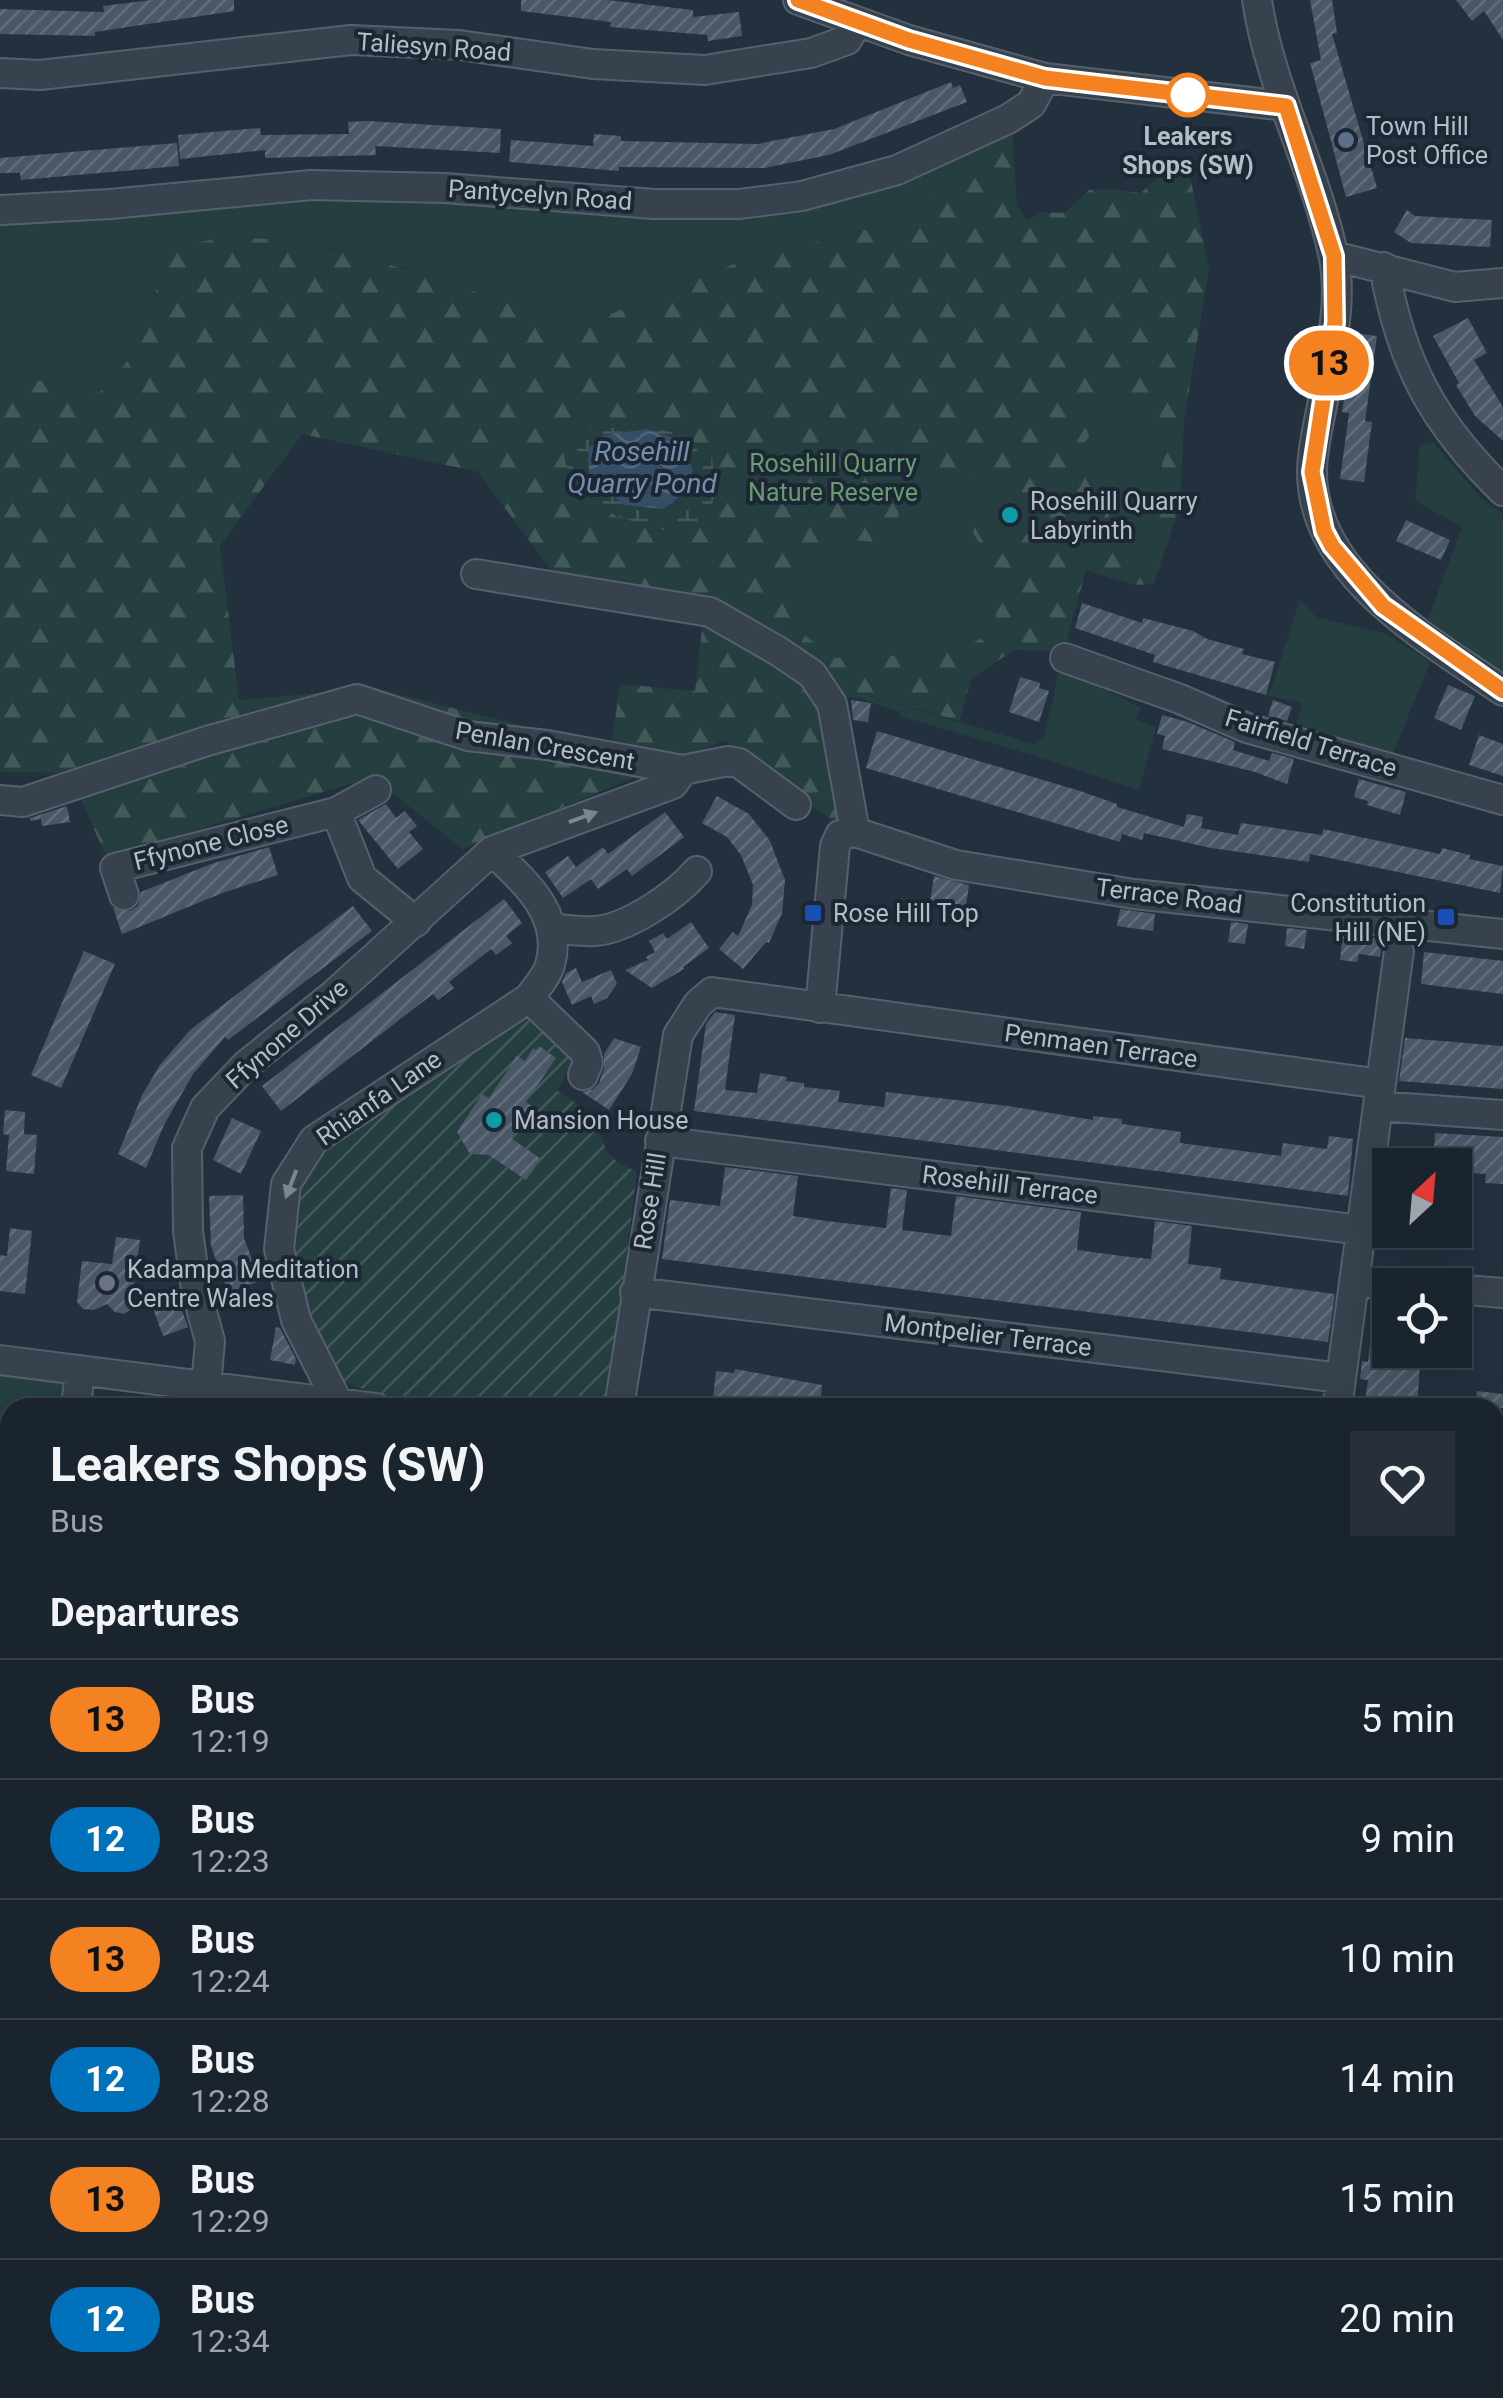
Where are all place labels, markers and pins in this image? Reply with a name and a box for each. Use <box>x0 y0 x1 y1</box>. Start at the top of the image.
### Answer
marker: Leakers Shops (SW) <box>1167 74 1209 116</box>
place label: Town Hill Post Office <box>1366 112 1488 170</box>
place label: Leakers Shops (SW) <box>1122 122 1254 180</box>
marker: Town Hill Post Office <box>1335 129 1357 151</box>
place label: Rosehill Quarry Labyrinth <box>1030 487 1198 545</box>
marker: Rosehill Quarry Labyrinth <box>999 504 1021 526</box>
place label: Constitution Hill (NE) <box>1290 889 1426 947</box>
place label: Rose Hill Top <box>833 899 979 928</box>
marker: Rose Hill Top <box>802 902 824 924</box>
marker: Constitution Hill (NE) <box>1435 906 1457 928</box>
place label: Mansion House <box>514 1106 689 1135</box>
marker: Mansion House <box>483 1109 505 1131</box>
place label: Kadampa Meditation Centre Wales <box>127 1255 359 1313</box>
marker: Kadampa Meditation Centre Wales <box>96 1272 118 1294</box>

